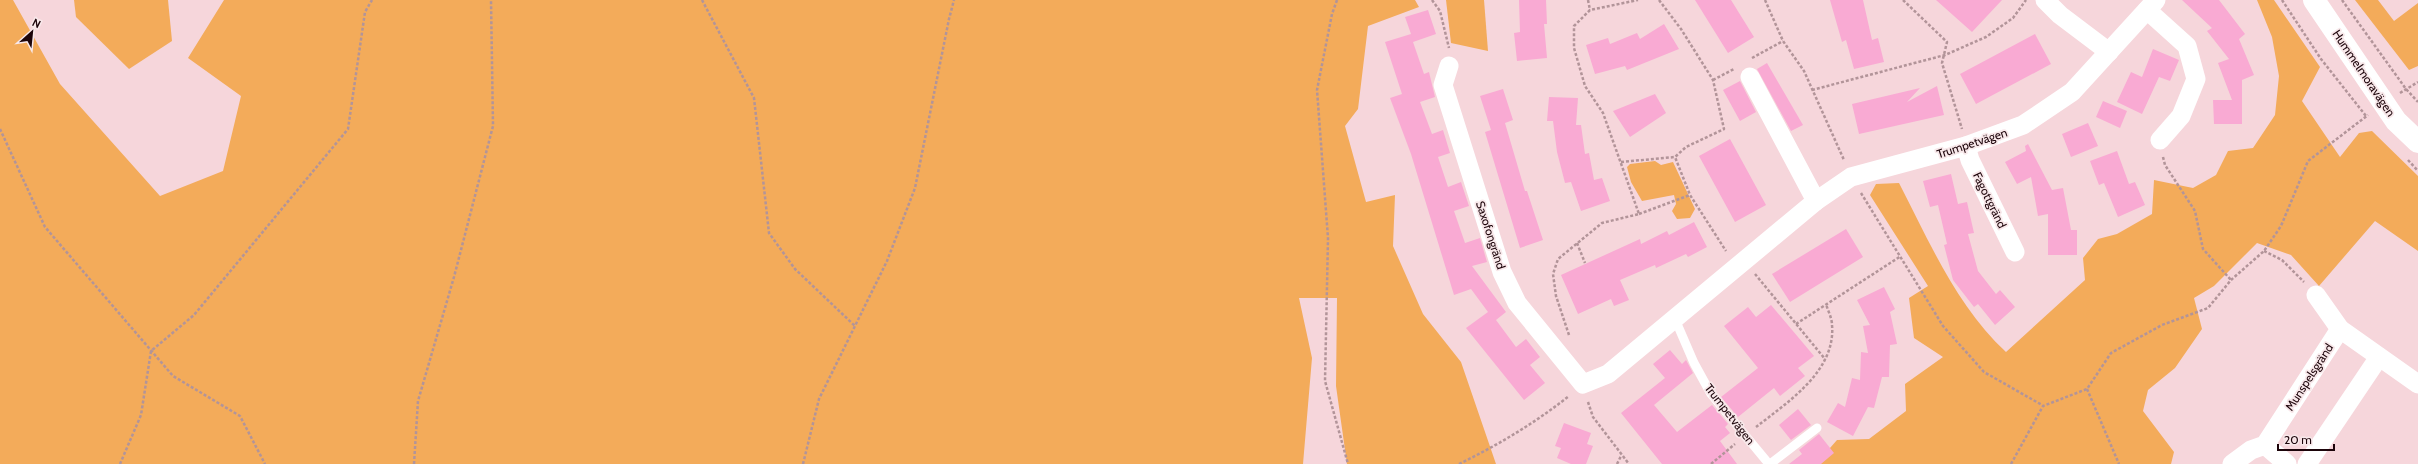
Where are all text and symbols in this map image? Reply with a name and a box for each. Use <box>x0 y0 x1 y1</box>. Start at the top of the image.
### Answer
north arrow <box>12 12 52 52</box>
text: N <box>30 15 43 31</box>
street label: Hummelmoravägen <box>2329 27 2399 119</box>
street label: Trumpetvägen <box>1935 124 2009 161</box>
street label: Fagottgränd <box>1970 169 2010 231</box>
street label: Saxofongränd <box>1473 199 1509 271</box>
street label: Munspelsgränd <box>2282 341 2336 413</box>
street label: Trumpetvägen <box>1702 381 1759 448</box>
scale bar <box>2278 426 2334 452</box>
text: 20 m <box>2284 432 2312 447</box>

